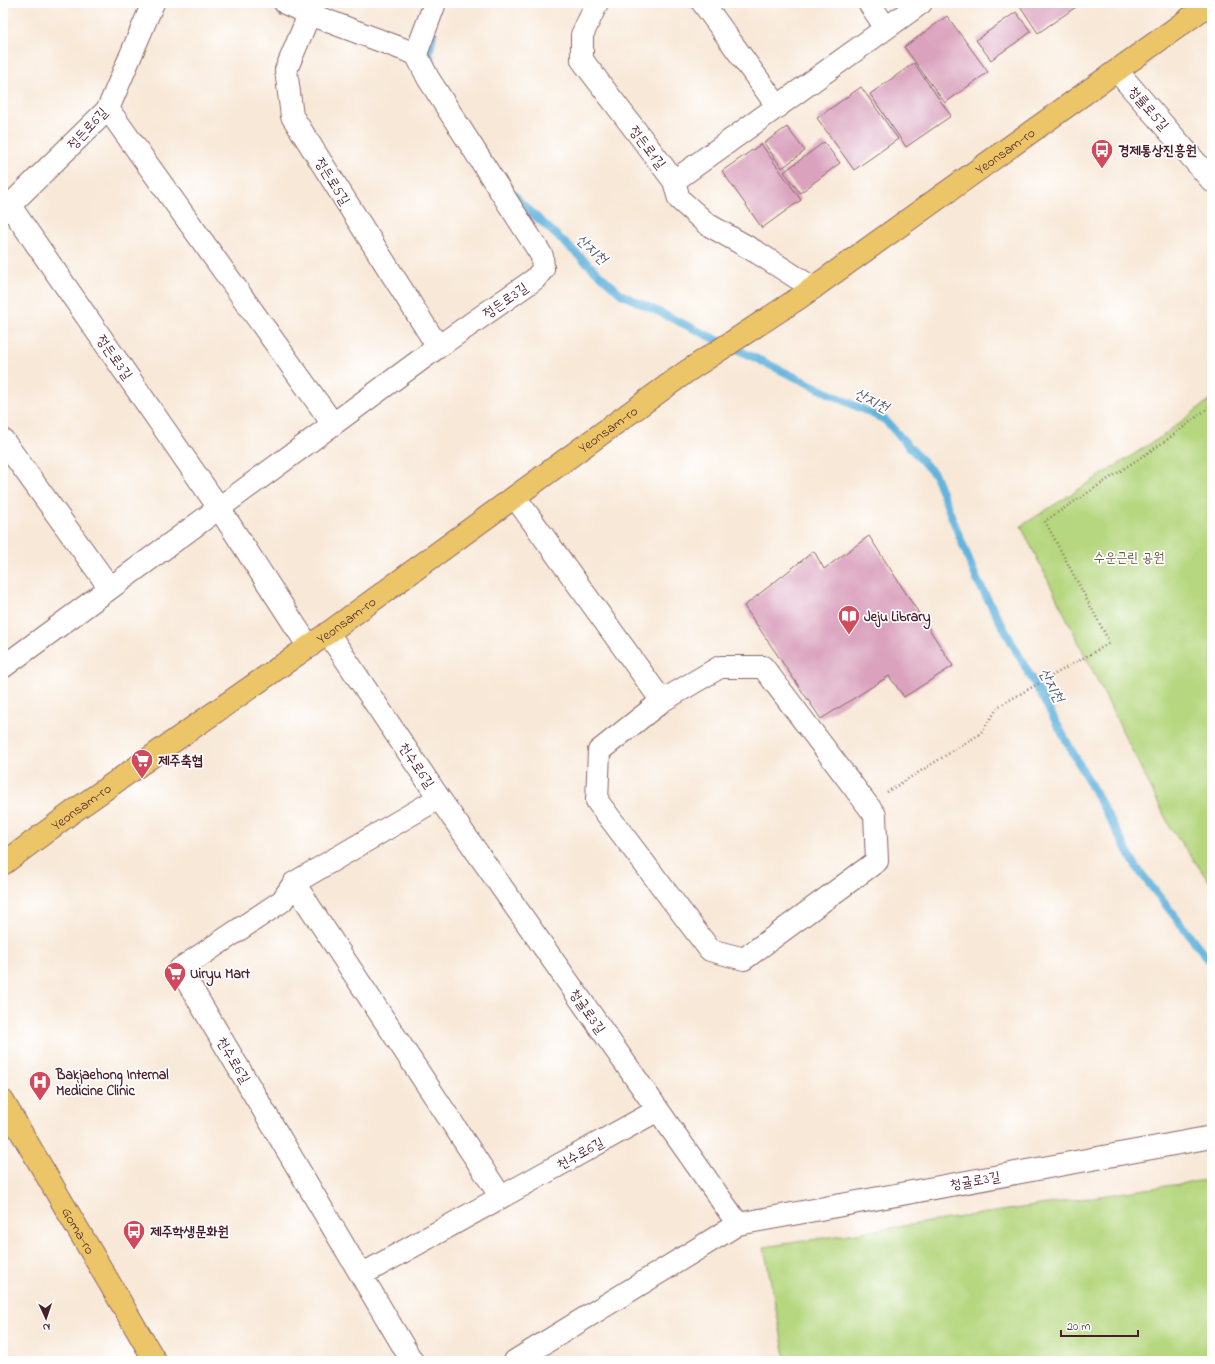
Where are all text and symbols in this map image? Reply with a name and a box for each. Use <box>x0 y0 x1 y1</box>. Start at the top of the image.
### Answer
street label: 청률로5길 <box>1123 82 1174 136</box>
street label: 정든로6길 <box>63 103 114 155</box>
street label: 정든로1길 <box>624 122 671 175</box>
street label: Yeonsam-ro <box>971 123 1040 181</box>
bus stop icon: 경제통상진흥원 <box>1089 137 1115 170</box>
place label: 경제통상진흥원 <box>1118 141 1197 162</box>
street label: 정든로5길 <box>309 154 355 210</box>
water label: 산지천 <box>571 229 614 271</box>
street label: 정든로3길 <box>479 278 533 324</box>
street label: 정든로3길 <box>91 331 137 385</box>
water label: 산지천 <box>850 383 894 420</box>
street label: Yeonsam-ro <box>574 401 643 459</box>
park label: 수운근린 공원 <box>1093 548 1165 569</box>
street label: Yeonsam-ro <box>313 592 381 650</box>
library icon: Jeju Library <box>836 603 862 636</box>
place label: Jeju Library <box>864 607 931 630</box>
water label: 산지천 <box>1033 664 1070 708</box>
street label: 천수로6길 <box>393 739 439 794</box>
supermarket icon: 제주축협 <box>129 747 155 780</box>
place label: 제주축협 <box>158 751 203 772</box>
street label: Yeonsam-ro <box>48 779 116 836</box>
supermarket icon: Uiryu Mart <box>162 960 188 993</box>
place label: Uiryu Mart <box>190 964 250 987</box>
street label: 청귤로3길 <box>564 985 610 1039</box>
street label: 천수로6길 <box>211 1033 255 1089</box>
place label: Bakjaehong Internal Medicine Clinic <box>55 1065 169 1102</box>
hospital icon: Bakjaehong Internal Medicine Clinic <box>27 1069 53 1102</box>
street label: 천수로6길 <box>553 1132 609 1176</box>
street label: 청귤로3길 <box>948 1167 1003 1196</box>
street label: Goma-ro <box>55 1204 99 1259</box>
bus stop icon: 제주학생문화원 <box>121 1218 147 1251</box>
place label: 제주학생문화원 <box>150 1222 229 1243</box>
north arrow <box>26 1298 66 1338</box>
scale bar <box>1061 1312 1138 1338</box>
text: 20 m <box>1067 1318 1090 1336</box>
text: N <box>42 1319 51 1335</box>

